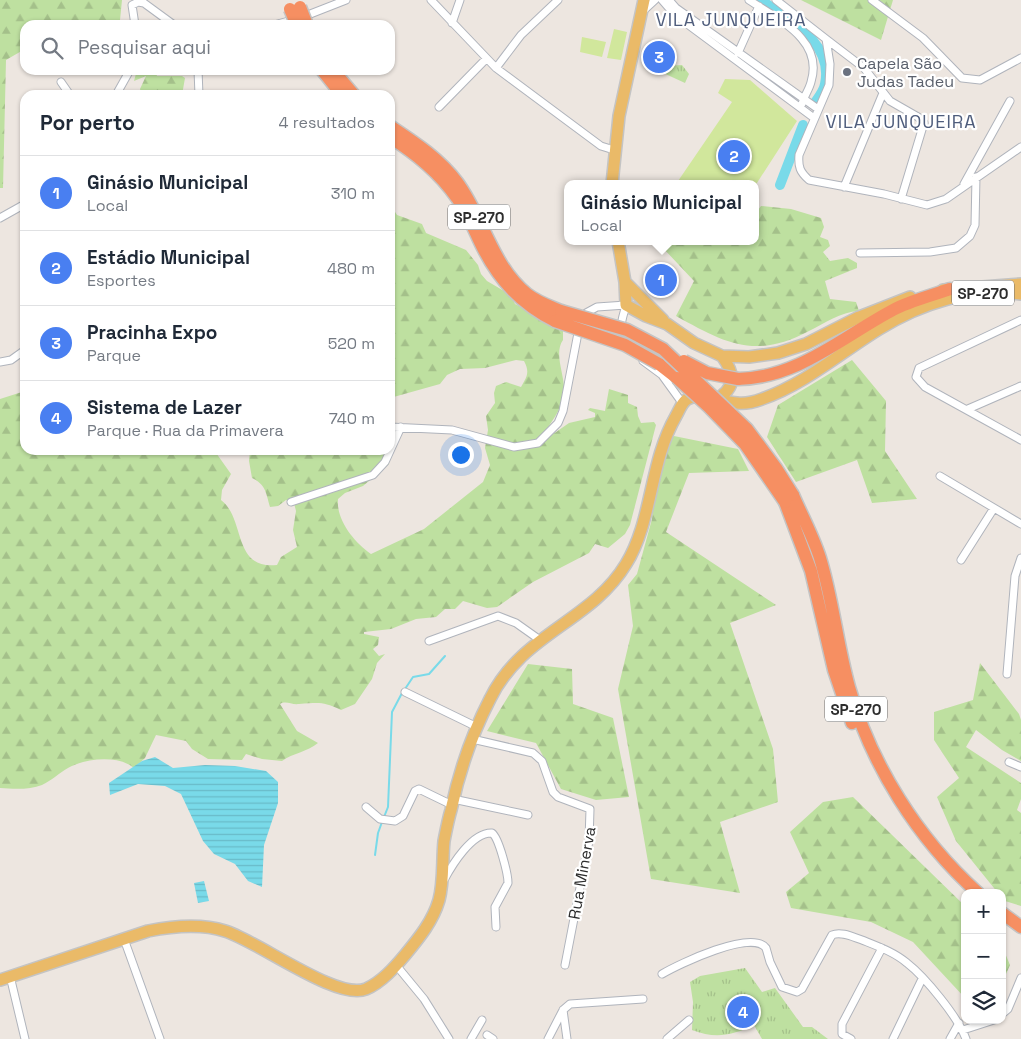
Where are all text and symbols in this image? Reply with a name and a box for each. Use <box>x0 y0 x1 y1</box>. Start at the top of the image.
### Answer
district label: VILA JUNQUEIRA <box>656 8 806 31</box>
search box <box>20 20 395 75</box>
icon: search <box>38 34 66 62</box>
text: Pesquisar aqui <box>78 35 211 60</box>
pin: 3 <box>643 38 675 76</box>
place label: Capela São Judas Tadeu <box>857 53 954 92</box>
marker: Capela São Judas Tadeu <box>841 66 853 78</box>
text: Por perto <box>40 109 135 136</box>
district label: VILA JUNQUEIRA <box>826 110 976 133</box>
text: 4 resultados <box>279 112 375 133</box>
pin: 2 <box>718 137 750 175</box>
text: Ginásio Municipal <box>87 170 248 195</box>
popup <box>564 180 759 245</box>
text: 1 <box>52 183 60 204</box>
text: 310 m <box>331 183 375 204</box>
text: Ginásio Municipal <box>581 190 742 215</box>
text: Local <box>87 195 128 216</box>
road number: SP-270 <box>448 204 510 230</box>
text: Local <box>581 215 622 236</box>
text: Estádio Municipal <box>87 245 250 270</box>
text: 2 <box>51 258 61 279</box>
text: 480 m <box>327 258 375 279</box>
pin: 1 <box>645 261 677 299</box>
text: Esportes <box>87 270 156 291</box>
road number: SP-270 <box>952 280 1014 306</box>
text: Pracinha Expo <box>87 320 218 345</box>
text: 3 <box>51 333 61 354</box>
text: 520 m <box>328 333 375 354</box>
text: Parque <box>87 345 141 366</box>
text: Sistema de Lazer <box>87 395 242 420</box>
text: 4 <box>51 408 61 429</box>
text: 740 m <box>329 408 375 429</box>
text: Parque · Rua da Primavera <box>87 420 284 441</box>
your location <box>448 442 474 468</box>
road number: SP-270 <box>825 696 887 722</box>
street label: Rua Minerva <box>564 825 600 921</box>
map controls <box>961 889 1006 1024</box>
button: + <box>961 889 1006 934</box>
button: − <box>961 934 1006 979</box>
button: layers <box>961 979 1006 1024</box>
pin: 4 <box>727 993 759 1031</box>

